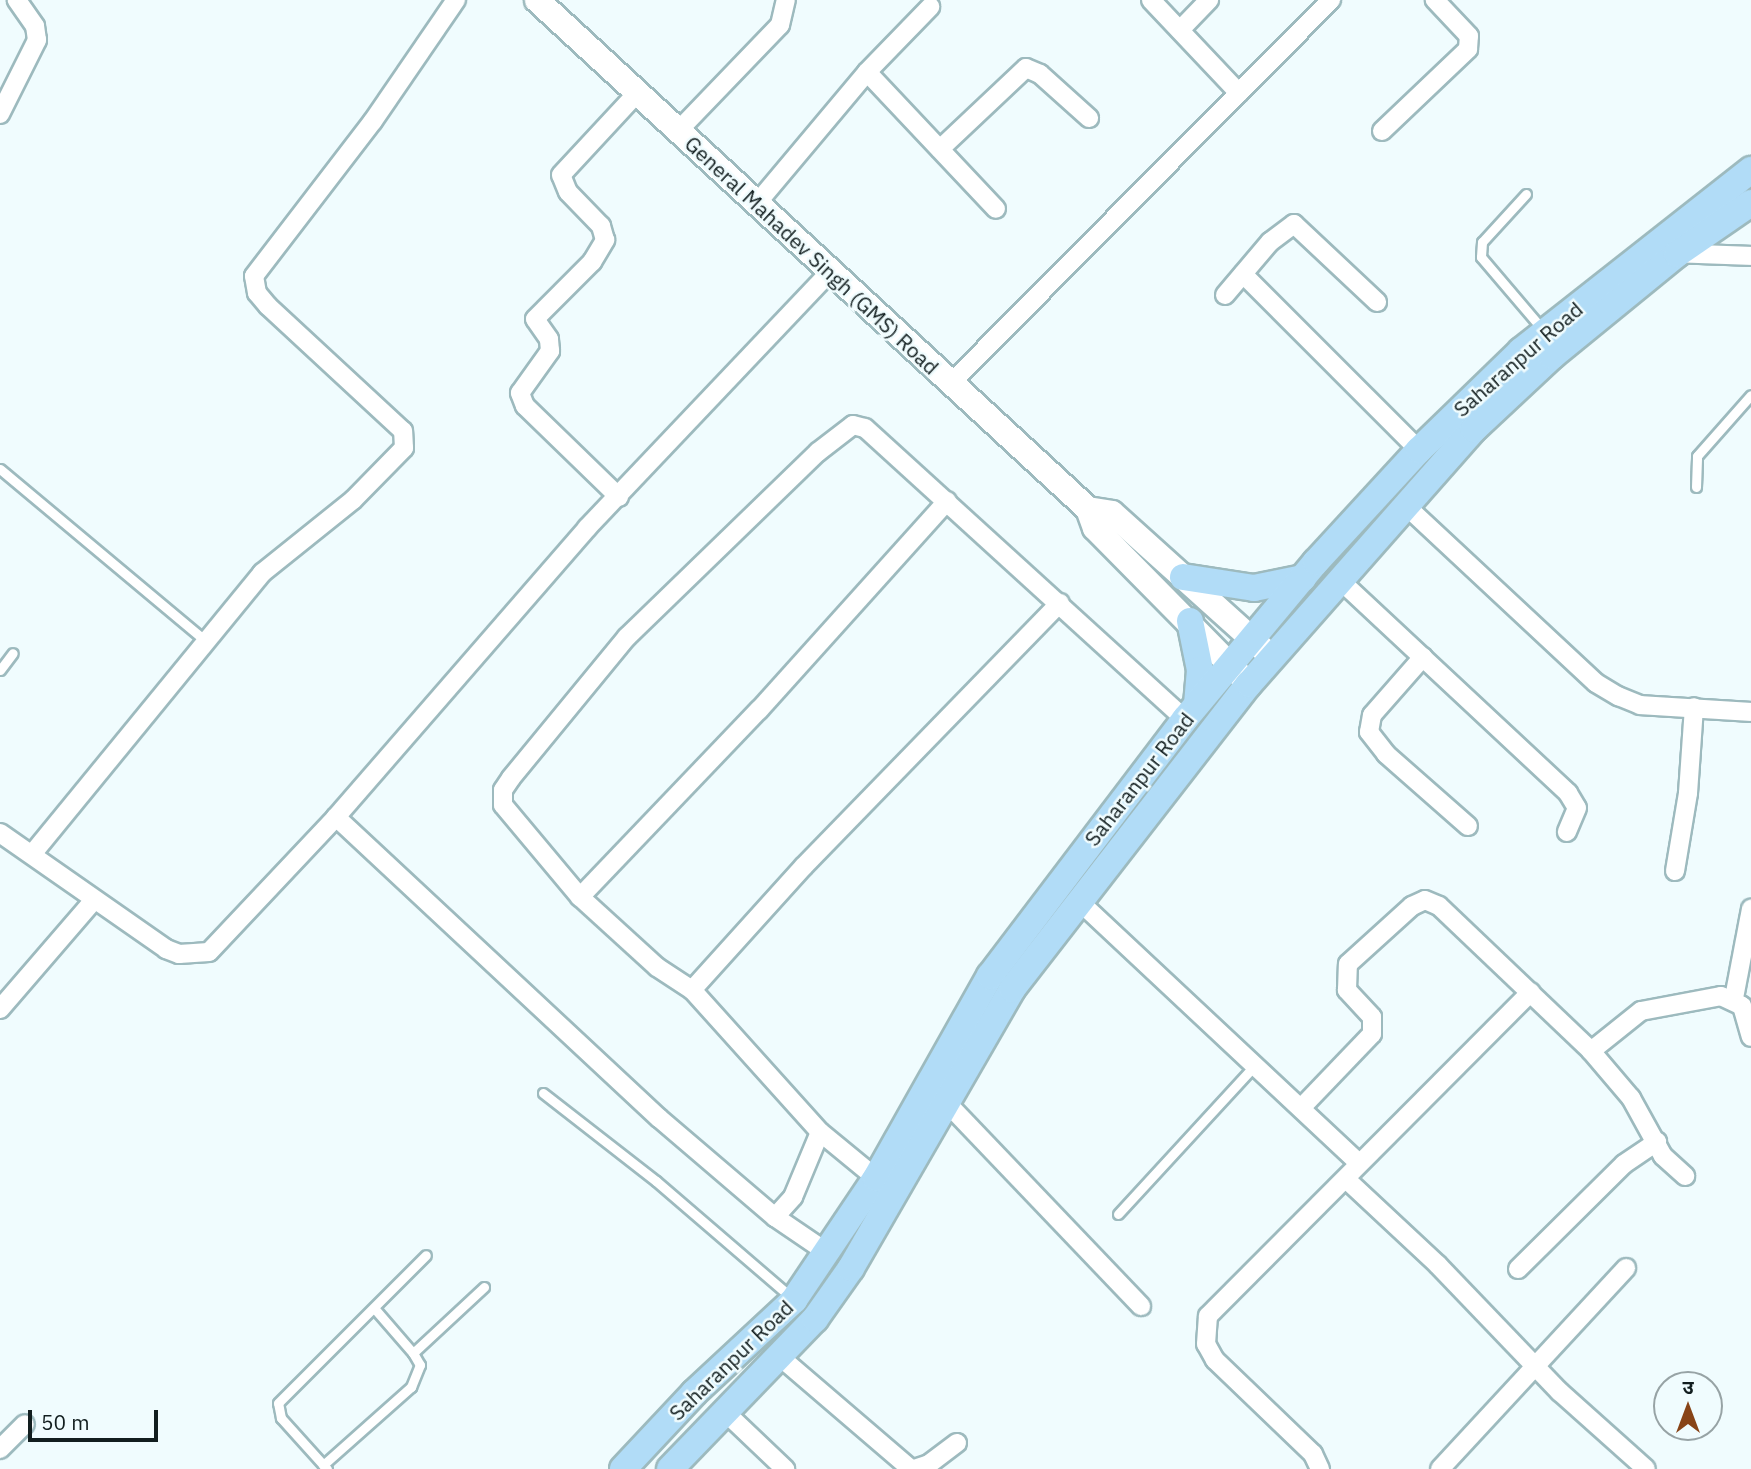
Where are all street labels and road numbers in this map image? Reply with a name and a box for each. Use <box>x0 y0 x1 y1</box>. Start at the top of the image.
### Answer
street label: General Mahadev Singh (GMS) Road <box>680 131 944 379</box>
street label: Saharanpur Road <box>1448 296 1588 422</box>
street label: Saharanpur Road <box>1079 707 1199 851</box>
street label: Saharanpur Road <box>664 1295 798 1425</box>

